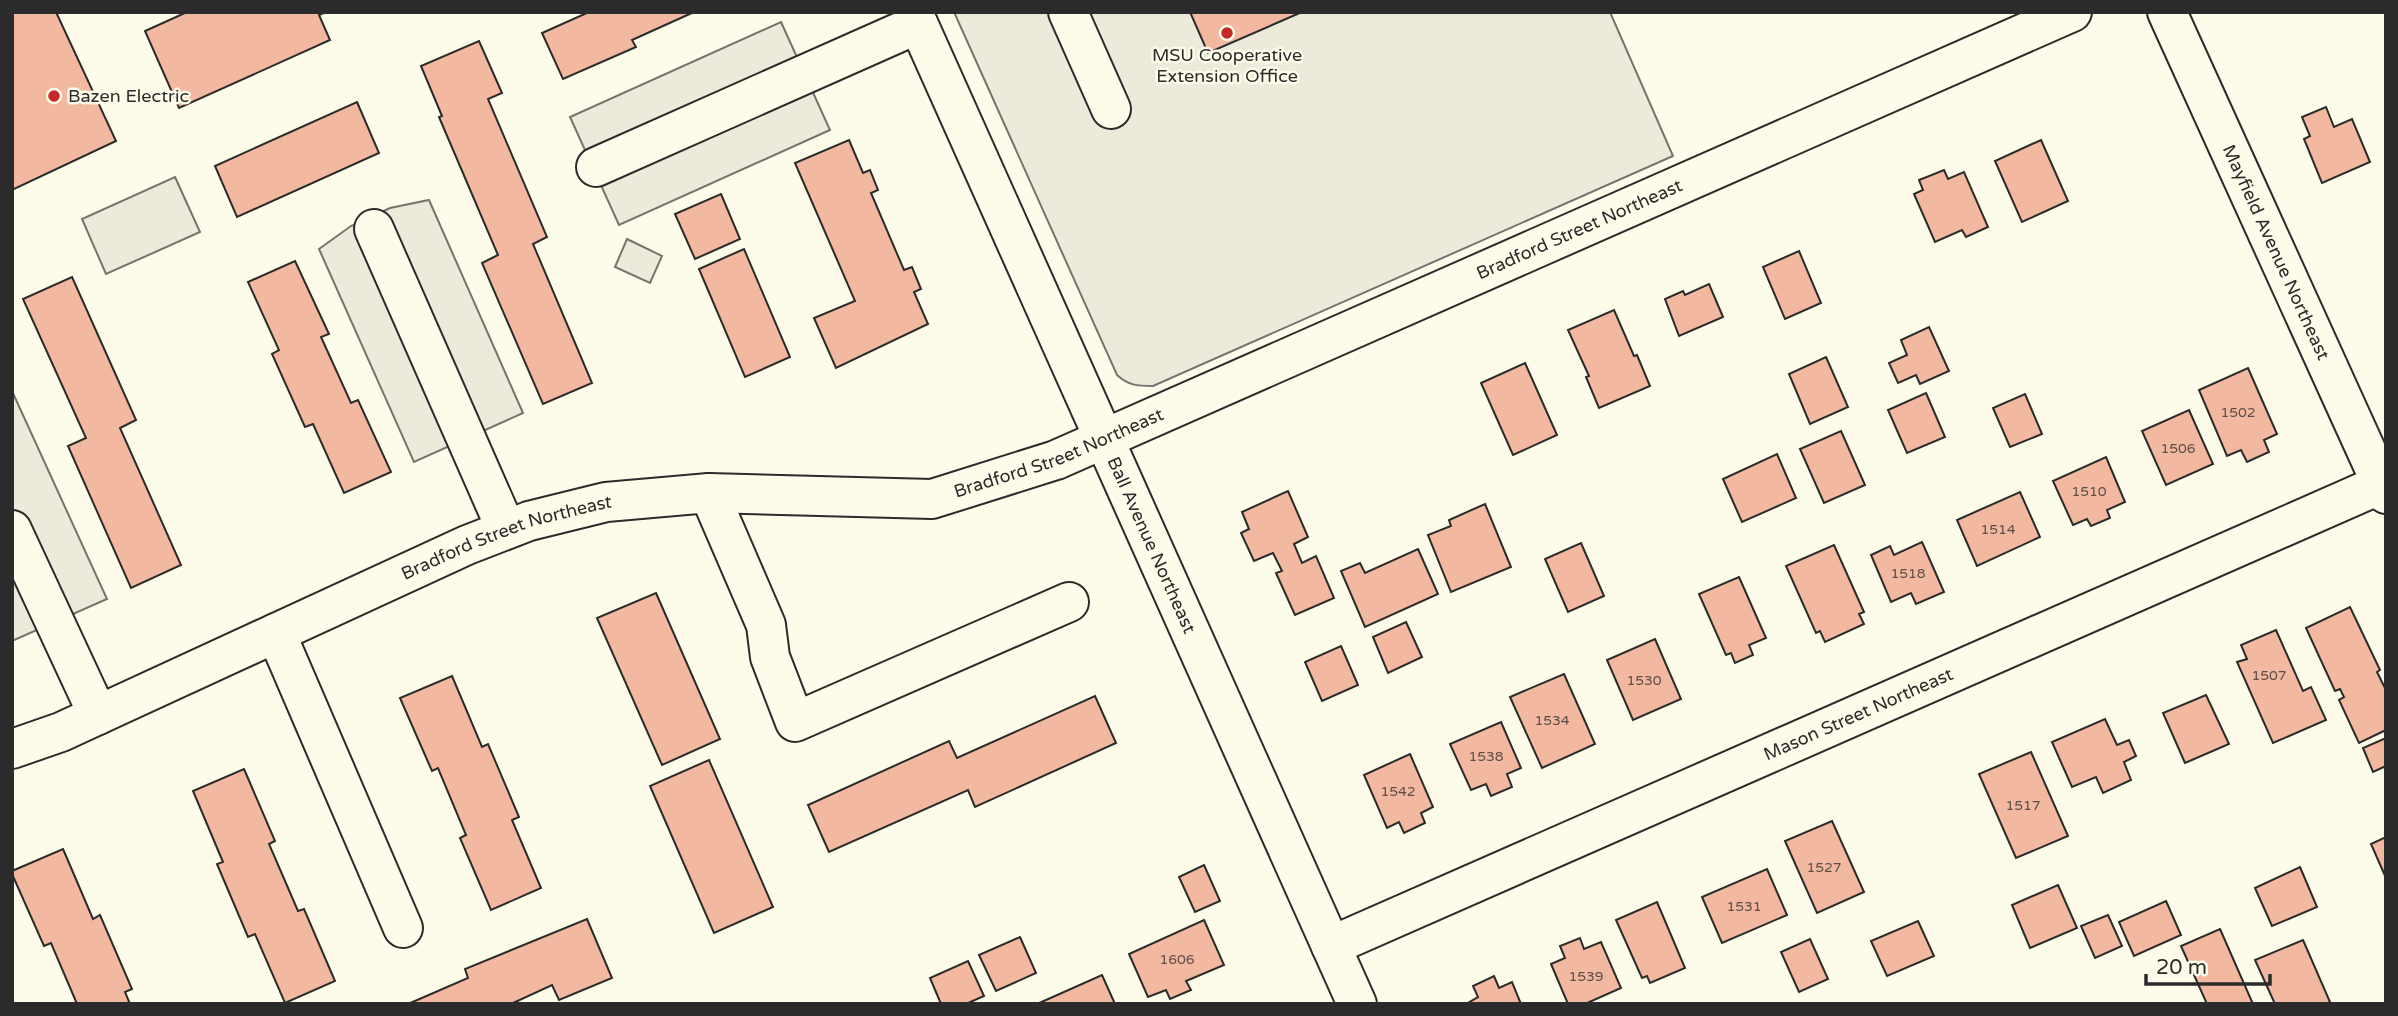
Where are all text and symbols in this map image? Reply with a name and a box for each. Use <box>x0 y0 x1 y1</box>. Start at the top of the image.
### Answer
marker: MSU Cooperative Extension Office <box>1219 25 1235 41</box>
place label: MSU Cooperative Extension Office <box>1152 44 1302 87</box>
place label: Bazen Electric <box>68 85 189 107</box>
marker: Bazen Electric <box>46 88 62 104</box>
street label: Mayfield Avenue Northeast <box>2218 141 2335 364</box>
street label: Bradford Street Northeast <box>1473 174 1686 284</box>
street label: Bradford Street Northeast <box>951 403 1167 502</box>
house number: 1502 <box>2220 404 2256 421</box>
house number: 1506 <box>2160 440 2196 457</box>
street label: Ball Avenue Northeast <box>1102 453 1201 637</box>
house number: 1510 <box>2071 483 2107 500</box>
street label: Bradford Street Northeast <box>398 491 613 585</box>
house number: 1514 <box>1980 521 2016 538</box>
house number: 1518 <box>1890 565 1926 582</box>
street label: Mason Street Northeast <box>1760 663 1956 765</box>
house number: 1507 <box>2251 667 2287 684</box>
house number: 1530 <box>1626 672 1662 689</box>
house number: 1534 <box>1534 712 1570 729</box>
house number: 1538 <box>1468 748 1504 765</box>
house number: 1542 <box>1380 783 1416 800</box>
house number: 1517 <box>2005 797 2041 814</box>
house number: 1527 <box>1806 859 1842 876</box>
house number: 1531 <box>1726 898 1762 915</box>
scale bar <box>2146 942 2270 986</box>
house number: 1606 <box>1159 951 1195 968</box>
text: 20 m <box>2156 955 2207 980</box>
house number: 1539 <box>1568 968 1604 985</box>

